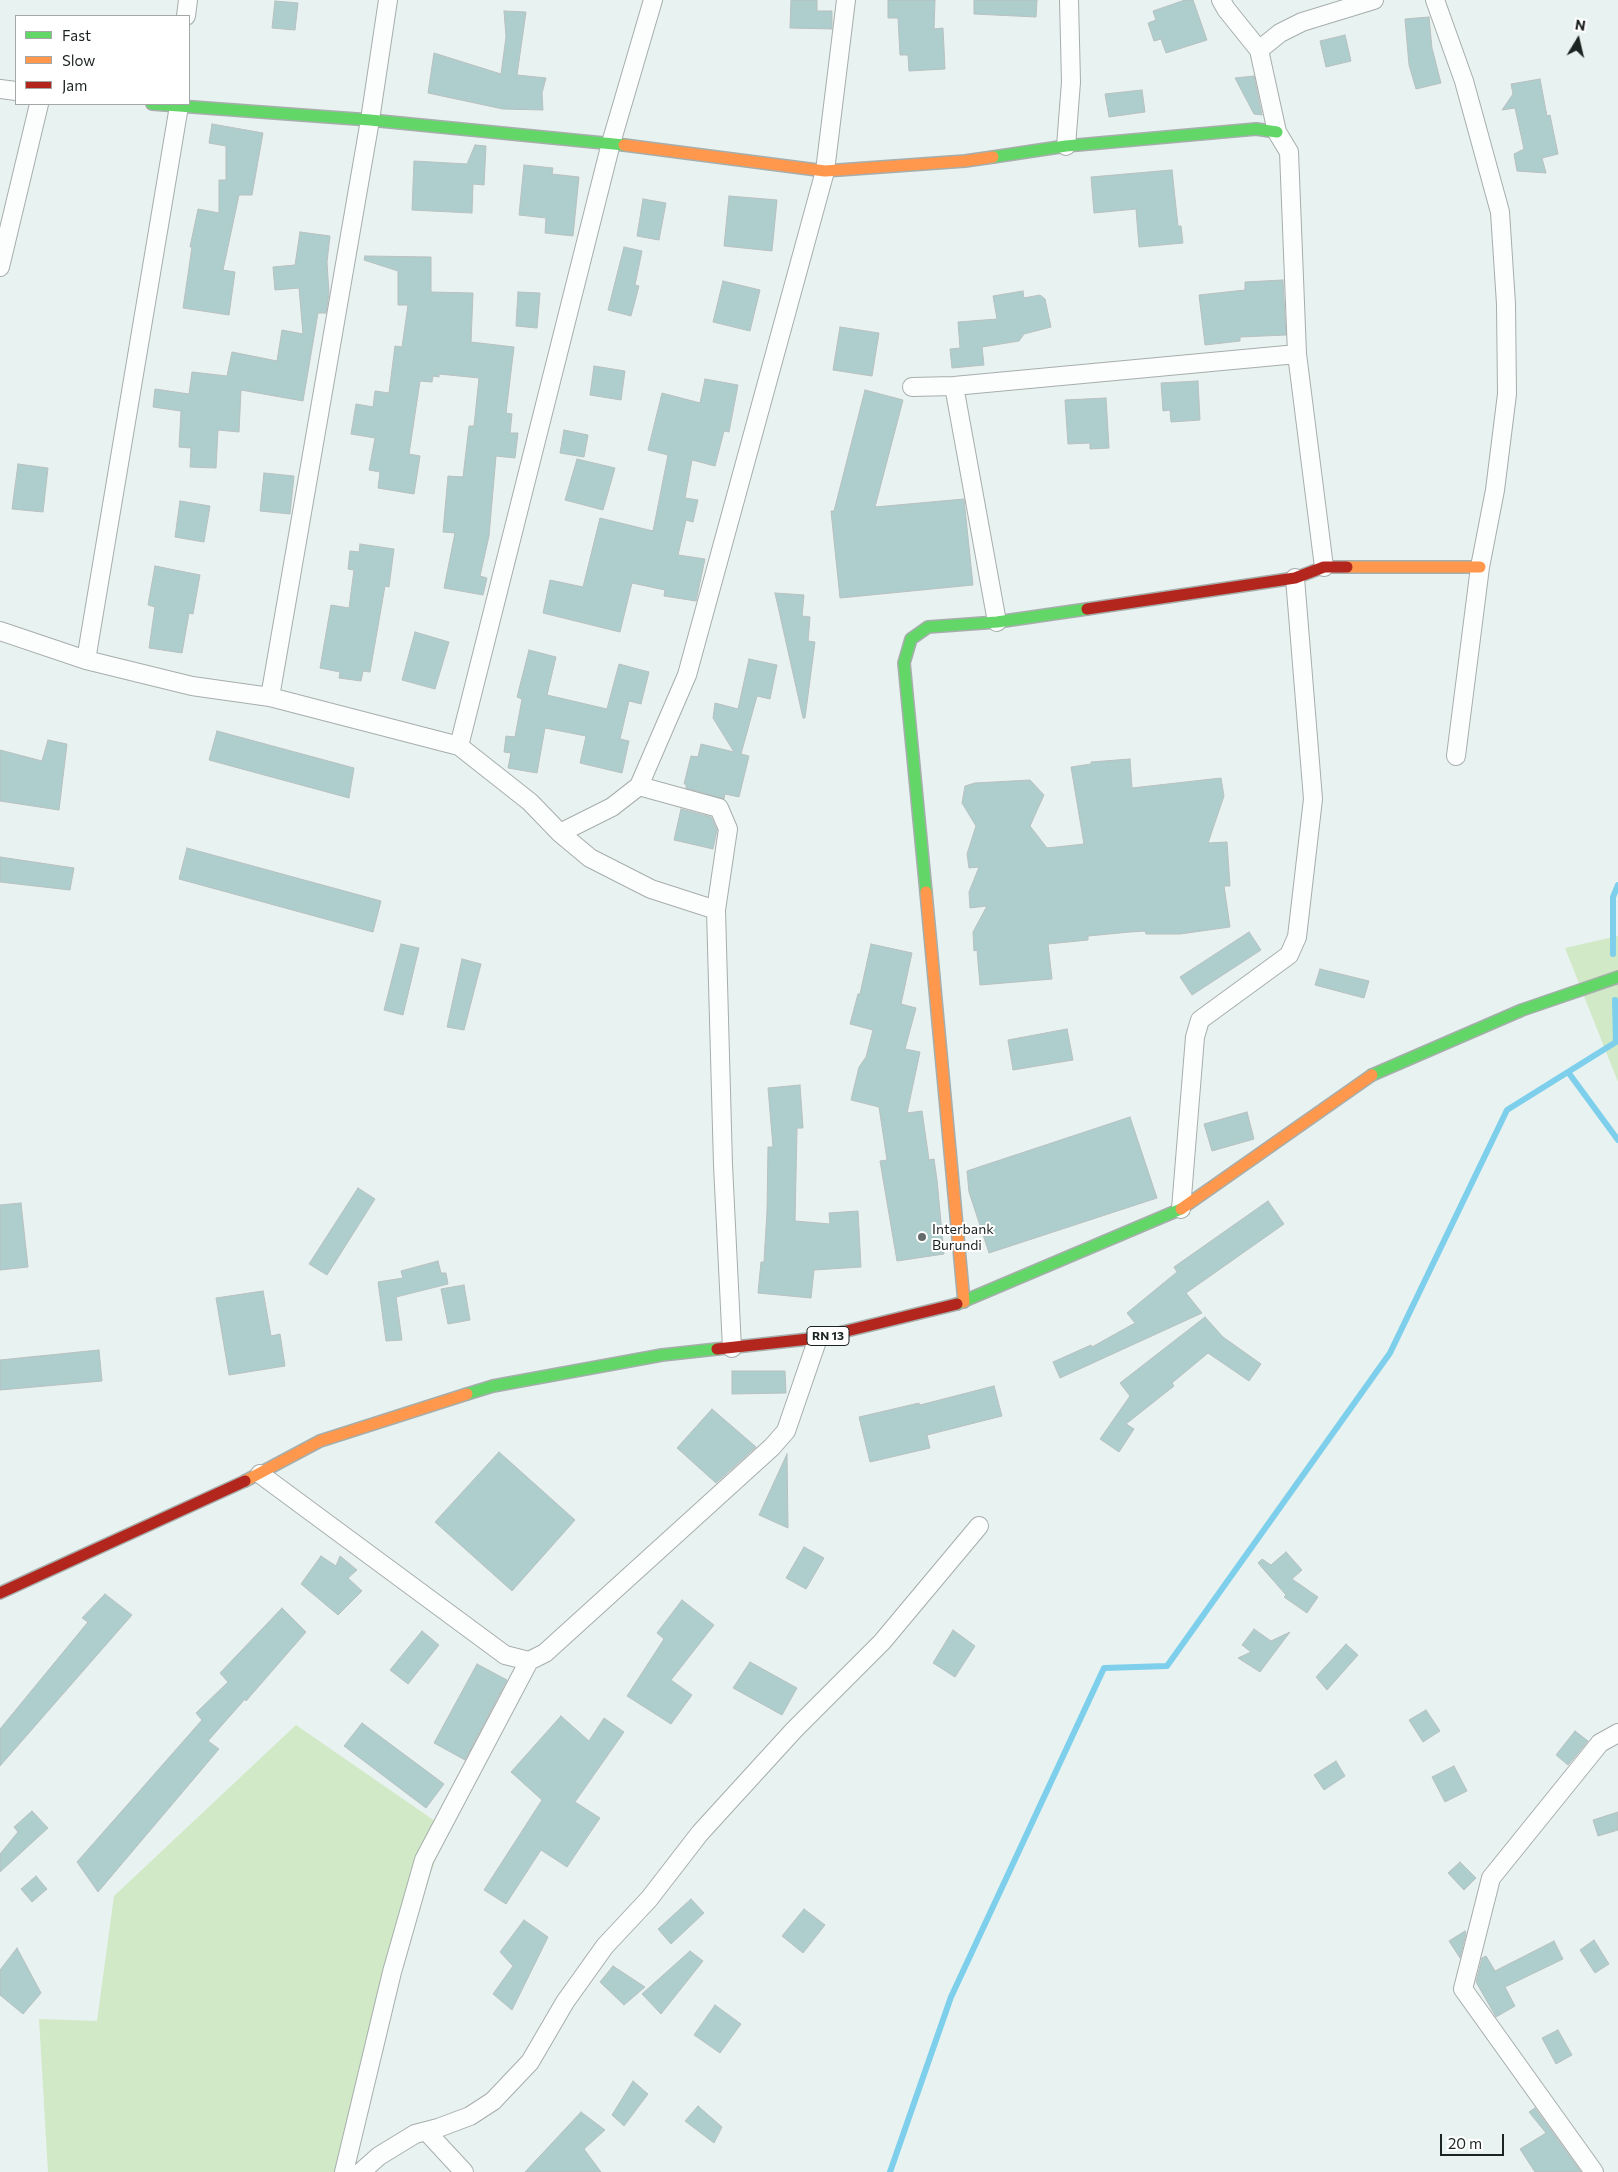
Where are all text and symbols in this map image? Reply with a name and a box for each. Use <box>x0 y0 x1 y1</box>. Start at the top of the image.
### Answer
legend <box>15 15 190 105</box>
north arrow <box>1553 15 1603 65</box>
text: N <box>1574 15 1587 34</box>
text: Fast <box>62 26 91 44</box>
text: Slow <box>62 51 95 69</box>
text: Jam <box>62 76 87 94</box>
place label: Interbank Burundi <box>932 1221 994 1254</box>
marker: Interbank Burundi <box>916 1231 928 1243</box>
road number: RN 13 <box>807 1326 849 1345</box>
scale bar <box>1443 2124 1507 2156</box>
text: 20 m <box>1448 2134 1482 2152</box>

